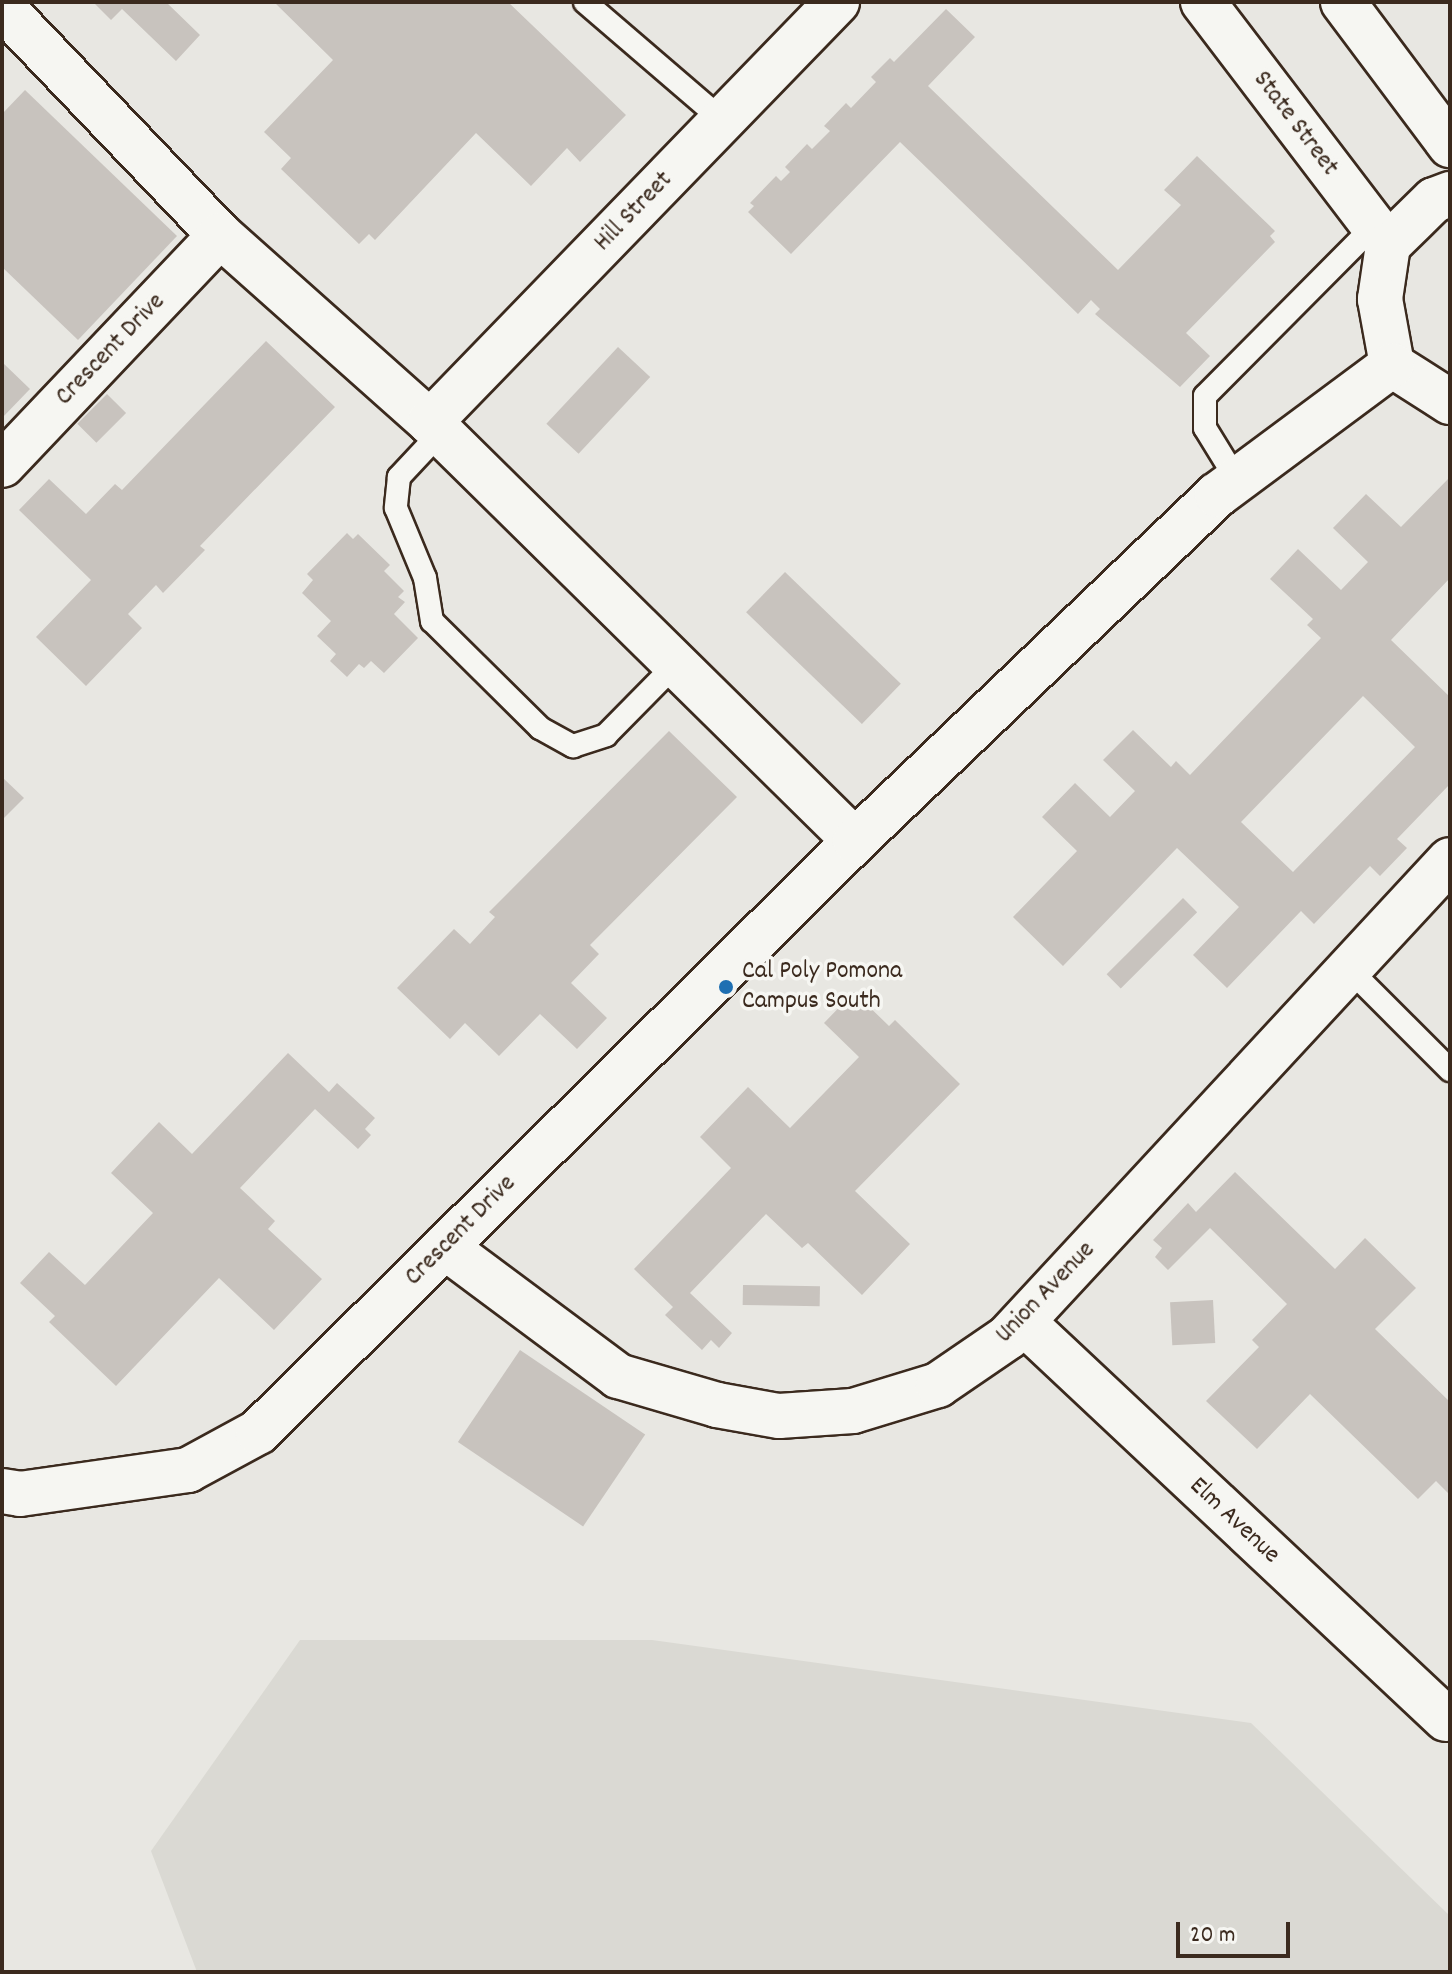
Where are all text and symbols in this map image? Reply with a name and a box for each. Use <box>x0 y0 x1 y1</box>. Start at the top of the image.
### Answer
street label: State Street <box>1245 65 1345 183</box>
street label: Hill Street <box>588 165 680 259</box>
street label: Crescent Drive <box>50 287 172 413</box>
place label: Cal Poly Pomona Campus South <box>742 956 902 1018</box>
marker: Cal Poly Pomona Campus South <box>717 978 735 996</box>
street label: Crescent Drive <box>399 1169 523 1293</box>
street label: Union Avenue <box>990 1235 1102 1351</box>
street label: Elm Avenue <box>1182 1471 1286 1571</box>
scale bar <box>1180 1906 1294 1956</box>
text: 20 m <box>1190 1919 1236 1953</box>

